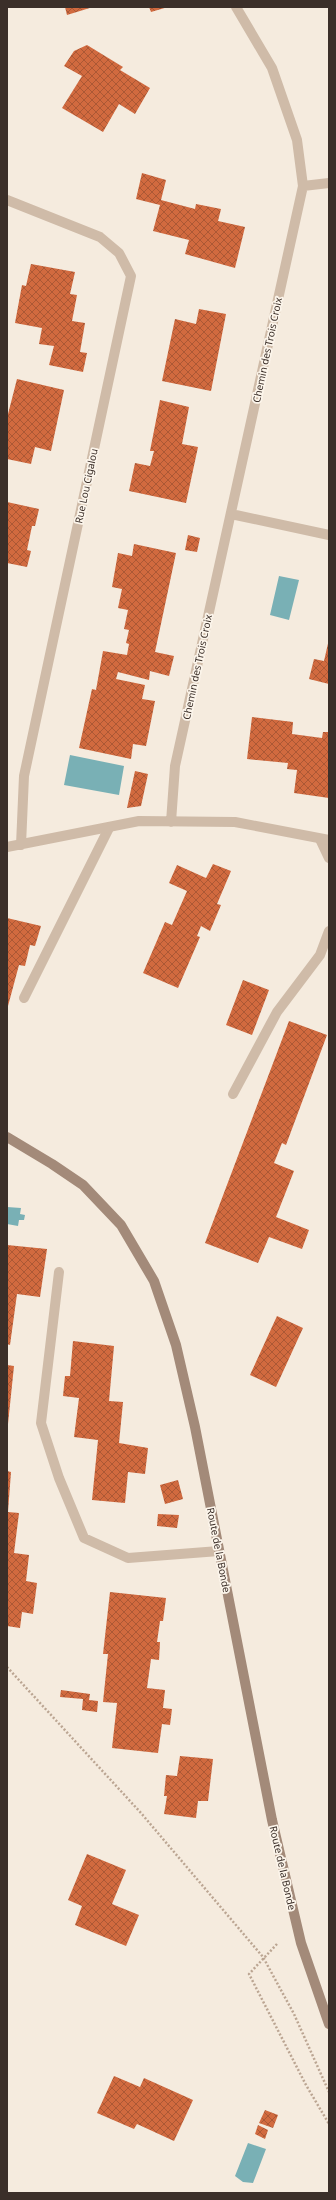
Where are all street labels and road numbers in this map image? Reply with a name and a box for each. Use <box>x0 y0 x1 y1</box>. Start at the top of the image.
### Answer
street label: Chemin des Trois Croix <box>249 295 285 404</box>
street label: Rue Lou Cigalou <box>71 447 101 525</box>
street label: Chemin des Trois Croix <box>179 612 215 721</box>
street label: Route de la Bonde <box>204 1506 234 1594</box>
street label: Route de la Bonde <box>267 1825 300 1912</box>

